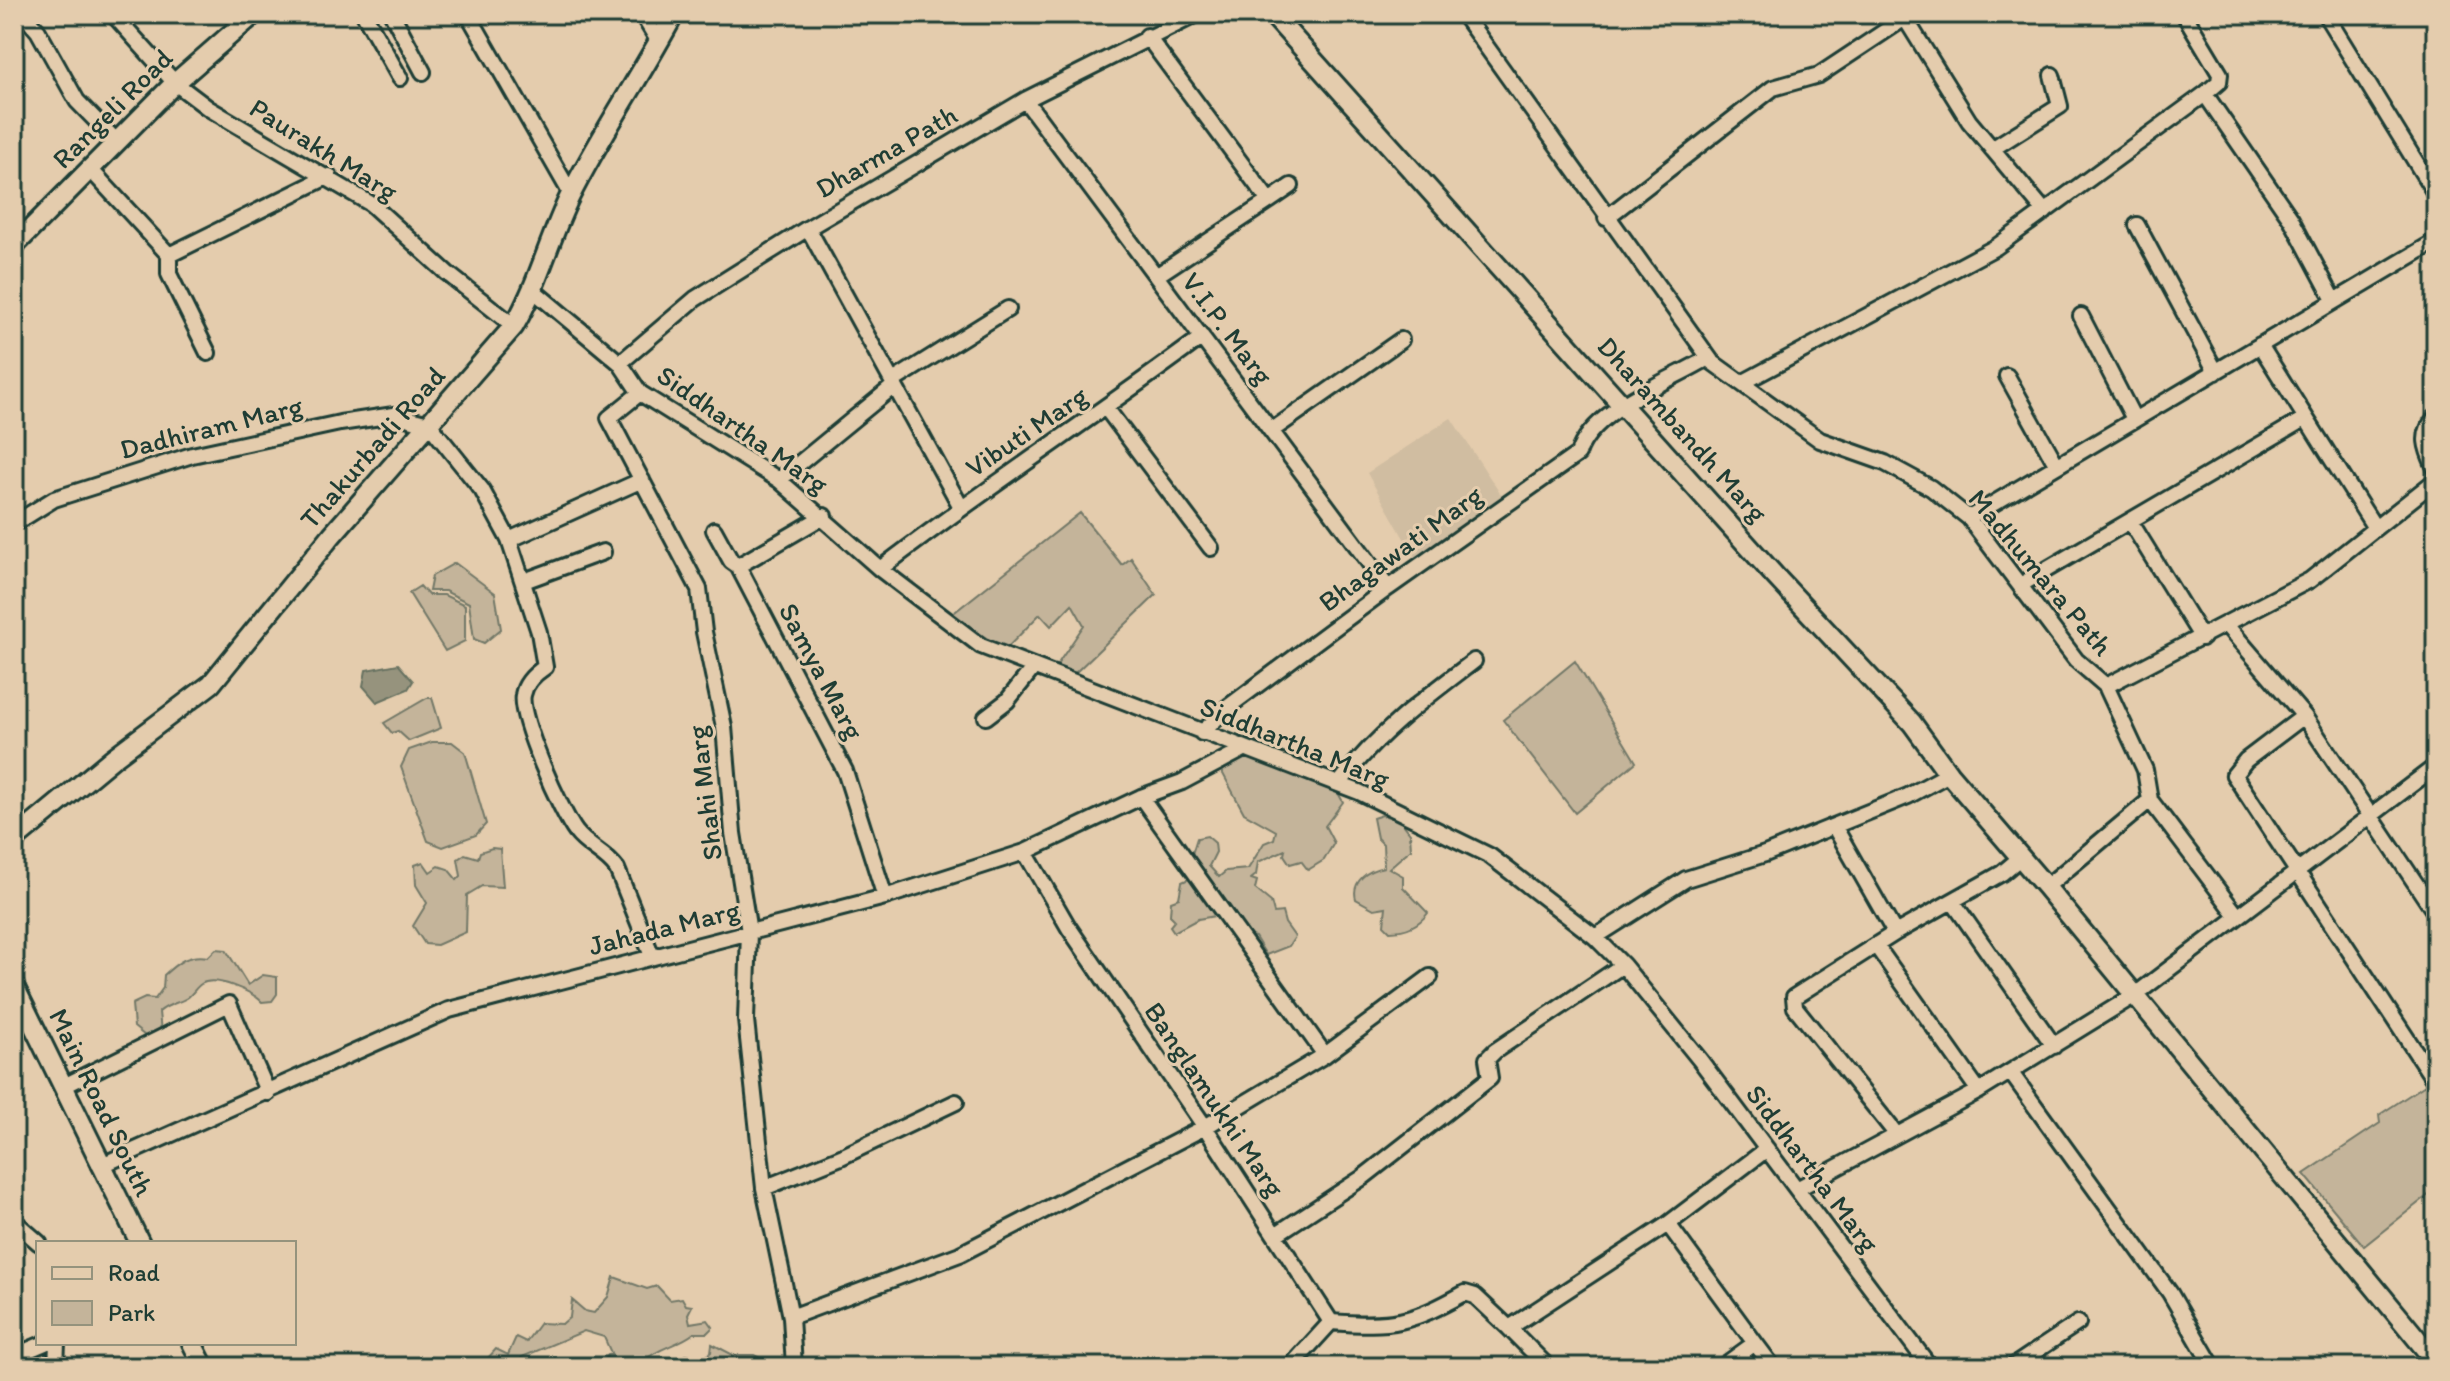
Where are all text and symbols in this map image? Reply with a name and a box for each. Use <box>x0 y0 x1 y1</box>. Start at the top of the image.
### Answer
street label: Rangeli Road <box>45 40 180 175</box>
street label: Paurakh Marg <box>244 90 405 208</box>
street label: Dharma Path <box>809 97 963 205</box>
street label: V.I.P. Marg <box>1175 265 1282 391</box>
street label: Dharambandh Marg <box>1591 329 1776 529</box>
street label: Siddhartha Marg <box>651 357 836 501</box>
street label: Thakurbadi Road <box>292 359 452 535</box>
street label: Vibuti Marg <box>959 378 1094 484</box>
street label: Dadhiram Marg <box>116 388 306 466</box>
street label: Bhagawati Marg <box>1312 477 1489 619</box>
street label: Madhumara Path <box>1961 482 2121 662</box>
street label: Samya Marg <box>772 597 872 746</box>
street label: Siddhartha Marg <box>1195 689 1395 796</box>
street label: Shahi Marg <box>679 723 729 862</box>
street label: Jahada Marg <box>585 892 744 962</box>
street label: Banglamukhi Marg <box>1137 995 1293 1203</box>
street label: Main Road South <box>42 1003 162 1201</box>
street label: Siddhartha Marg <box>1739 1077 1888 1259</box>
legend <box>36 1241 296 1345</box>
text: Road <box>108 1258 160 1287</box>
text: Park <box>108 1298 155 1327</box>

